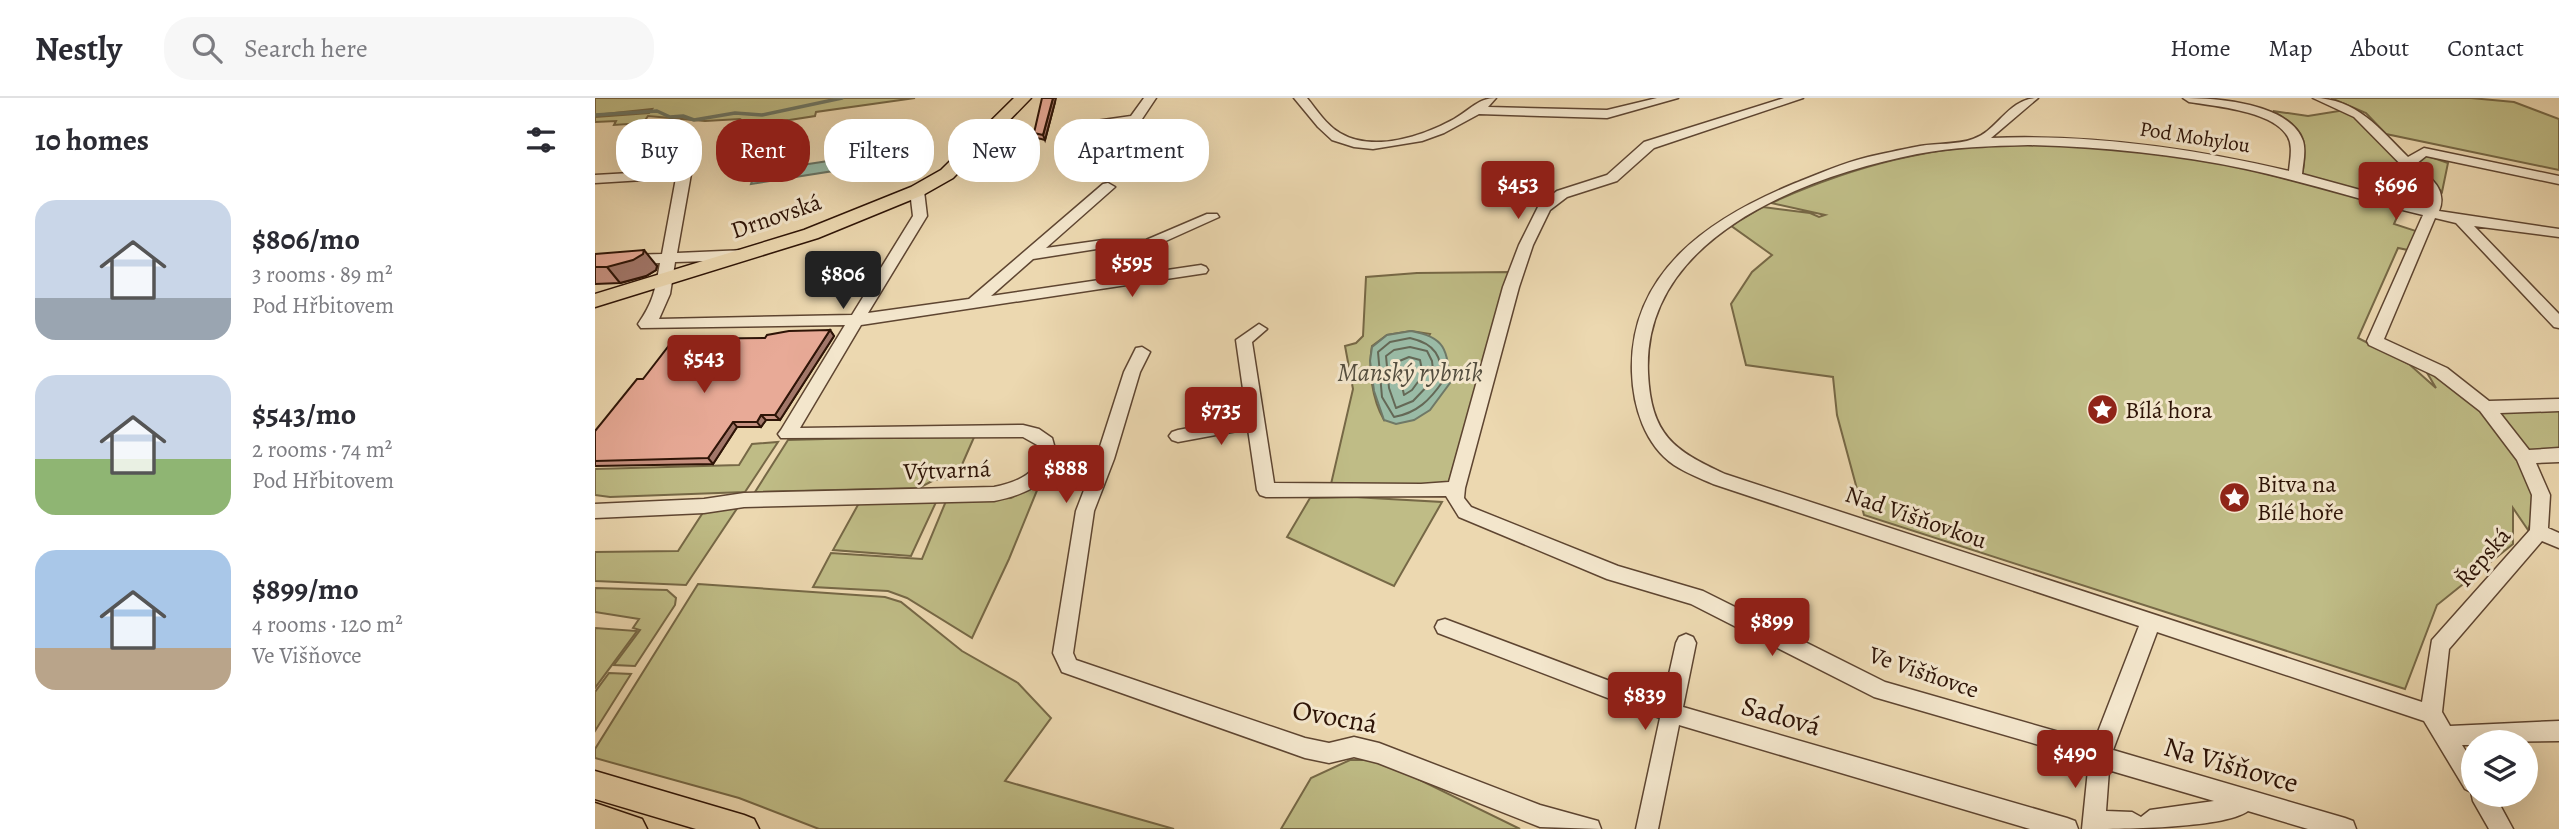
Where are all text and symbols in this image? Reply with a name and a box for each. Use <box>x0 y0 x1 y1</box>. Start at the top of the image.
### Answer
search box <box>164 17 654 80</box>
text: Nestly <box>35 26 122 71</box>
icon: search <box>188 29 226 67</box>
text: Search here <box>244 31 368 66</box>
text: Home <box>2170 32 2231 64</box>
text: Map <box>2269 32 2313 64</box>
text: About <box>2351 32 2409 64</box>
text: Contact <box>2447 32 2524 64</box>
street label: Pod Mohylou <box>2138 114 2253 160</box>
chip: Buy <box>616 119 702 182</box>
chip: Rent <box>716 119 810 182</box>
chip: Filters <box>824 119 934 182</box>
chip: New <box>948 119 1040 182</box>
chip: Apartment <box>1054 119 1209 182</box>
text: 10 homes <box>35 120 149 160</box>
icon: filters <box>522 121 560 159</box>
pin: $453 <box>1477 162 1559 221</box>
pin: $696 <box>2355 162 2437 222</box>
text: $453 <box>1497 168 1539 199</box>
text: $696 <box>2375 169 2417 200</box>
street label: Drnovská <box>726 185 826 246</box>
text: $806/mo <box>252 219 360 259</box>
icon: home <box>91 228 175 312</box>
pin: $595 <box>1091 240 1173 299</box>
text: $595 <box>1111 246 1153 277</box>
pin: $806 <box>802 252 884 311</box>
text: $806 <box>821 258 865 289</box>
text: 3 rooms · 89 m² <box>252 259 393 290</box>
text: Pod Hřbitovem <box>252 290 394 321</box>
pin: $543 <box>663 336 745 395</box>
text: $543 <box>683 342 725 373</box>
water label: Manský rybník <box>1337 355 1483 390</box>
pin: $735 <box>1180 388 1262 447</box>
place icon: Bílá hora <box>2085 393 2119 427</box>
text: $543/mo <box>252 394 356 434</box>
text: $735 <box>1201 394 1241 425</box>
place label: Bílá hora <box>2125 394 2213 426</box>
icon: home <box>91 403 175 487</box>
text: 2 rooms · 74 m² <box>252 434 392 465</box>
pin: $888 <box>1025 446 1107 505</box>
street label: Výtvarná <box>902 452 992 488</box>
text: $888 <box>1044 452 1088 483</box>
text: Pod Hřbitovem <box>252 465 394 496</box>
place label: Bitva na Bílé hoře <box>2257 468 2344 528</box>
street label: Nad Višňovkou <box>1841 478 1991 556</box>
place icon: Bitva na Bílé hoře <box>2217 481 2251 515</box>
street label: Řepská <box>2448 520 2518 594</box>
text: $899/mo <box>252 569 359 609</box>
icon: home <box>91 578 175 662</box>
pin: $899 <box>1731 598 1813 658</box>
text: $899 <box>1750 605 1794 636</box>
text: 4 rooms · 120 m² <box>252 609 403 640</box>
street label: Ve Višňovce <box>1864 638 1983 706</box>
text: Ve Višňovce <box>252 640 362 671</box>
pin: $839 <box>1604 672 1686 732</box>
text: $839 <box>1624 679 1666 710</box>
street label: Sadová <box>1737 687 1825 745</box>
street label: Ovocná <box>1289 691 1381 743</box>
street label: Na Višňovce <box>2159 728 2303 802</box>
pin: $490 <box>2034 730 2116 790</box>
map controls <box>2461 730 2538 807</box>
button: layers <box>2461 730 2538 807</box>
text: $490 <box>2053 737 2097 768</box>

